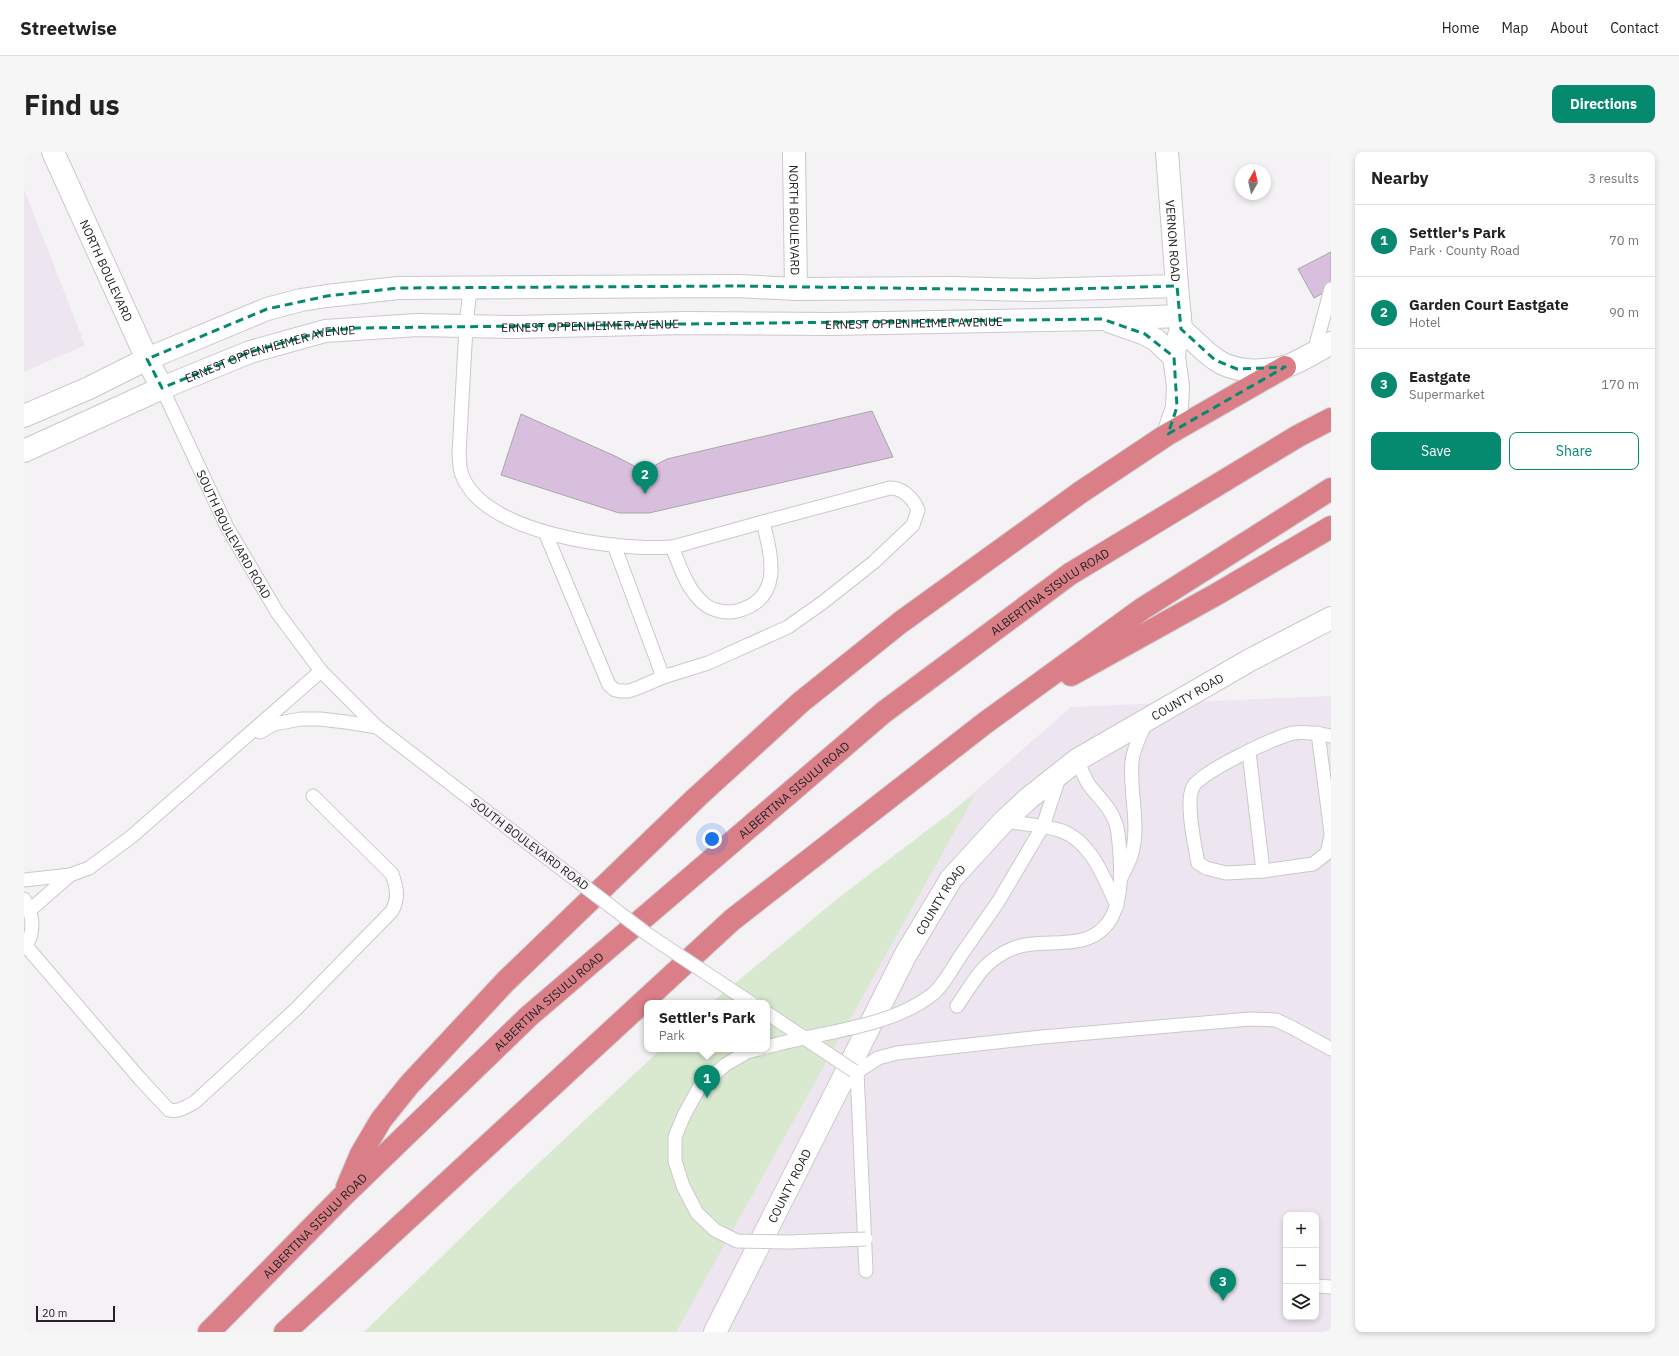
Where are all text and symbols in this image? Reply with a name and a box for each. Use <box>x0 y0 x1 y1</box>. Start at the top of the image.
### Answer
text: Streetwise <box>20 16 117 40</box>
text: Home <box>1442 19 1479 37</box>
text: Map <box>1501 19 1528 37</box>
text: About <box>1550 19 1588 37</box>
text: Contact <box>1610 19 1659 37</box>
button: Directions <box>1552 85 1655 123</box>
text: Find us <box>24 86 120 123</box>
north arrow <box>1235 164 1271 200</box>
street label: NORTH BOULEVARD <box>787 165 803 275</box>
text: Nearby <box>1371 167 1429 189</box>
text: 3 results <box>1588 170 1639 187</box>
street label: VERNON ROAD <box>1163 199 1184 282</box>
street label: NORTH BOULEVARD <box>77 217 136 324</box>
text: Settler's Park <box>1409 223 1506 242</box>
text: 1 <box>1380 232 1388 249</box>
text: 70 m <box>1609 232 1639 249</box>
text: Park · County Road <box>1409 242 1520 259</box>
text: Garden Court Eastgate <box>1409 295 1569 314</box>
text: 2 <box>1380 304 1388 321</box>
text: 90 m <box>1609 304 1639 321</box>
street label: ERNEST OPPENHEIMER AVENUE <box>825 313 1003 332</box>
text: Hotel <box>1409 314 1441 331</box>
street label: ERNEST OPPENHEIMER AVENUE <box>501 316 679 335</box>
street label: ERNEST OPPENHEIMER AVENUE <box>183 322 356 385</box>
text: Eastgate <box>1409 367 1471 386</box>
text: 3 <box>1380 376 1388 393</box>
text: 170 m <box>1601 376 1639 393</box>
text: Supermarket <box>1409 386 1485 403</box>
button: Save <box>1371 432 1501 470</box>
button: Share <box>1509 432 1639 470</box>
pin: 2 <box>632 461 658 494</box>
street label: SOUTH BOULEVARD ROAD <box>194 467 275 601</box>
street label: ALBERTINA SISULU ROAD <box>987 545 1112 638</box>
street label: COUNTY ROAD <box>1148 670 1226 723</box>
street label: ALBERTINA SISULU ROAD <box>735 738 852 841</box>
street label: SOUTH BOULEVARD ROAD <box>468 795 592 893</box>
your location <box>702 829 722 849</box>
street label: COUNTY ROAD <box>912 861 968 937</box>
street label: ALBERTINA SISULU ROAD <box>490 948 606 1054</box>
popup <box>644 1000 770 1052</box>
text: Settler's Park <box>659 1008 755 1027</box>
text: Park <box>659 1027 685 1044</box>
pin: 1 <box>694 1065 720 1098</box>
street label: COUNTY ROAD <box>764 1146 814 1225</box>
street label: ALBERTINA SISULU ROAD <box>259 1170 370 1281</box>
map controls <box>1283 1212 1319 1320</box>
button: + <box>1283 1212 1319 1248</box>
button: − <box>1283 1248 1319 1284</box>
pin: 3 <box>1210 1268 1236 1301</box>
button: layers <box>1283 1284 1319 1320</box>
scale bar <box>36 1304 115 1323</box>
text: 20 m <box>42 1306 67 1320</box>

